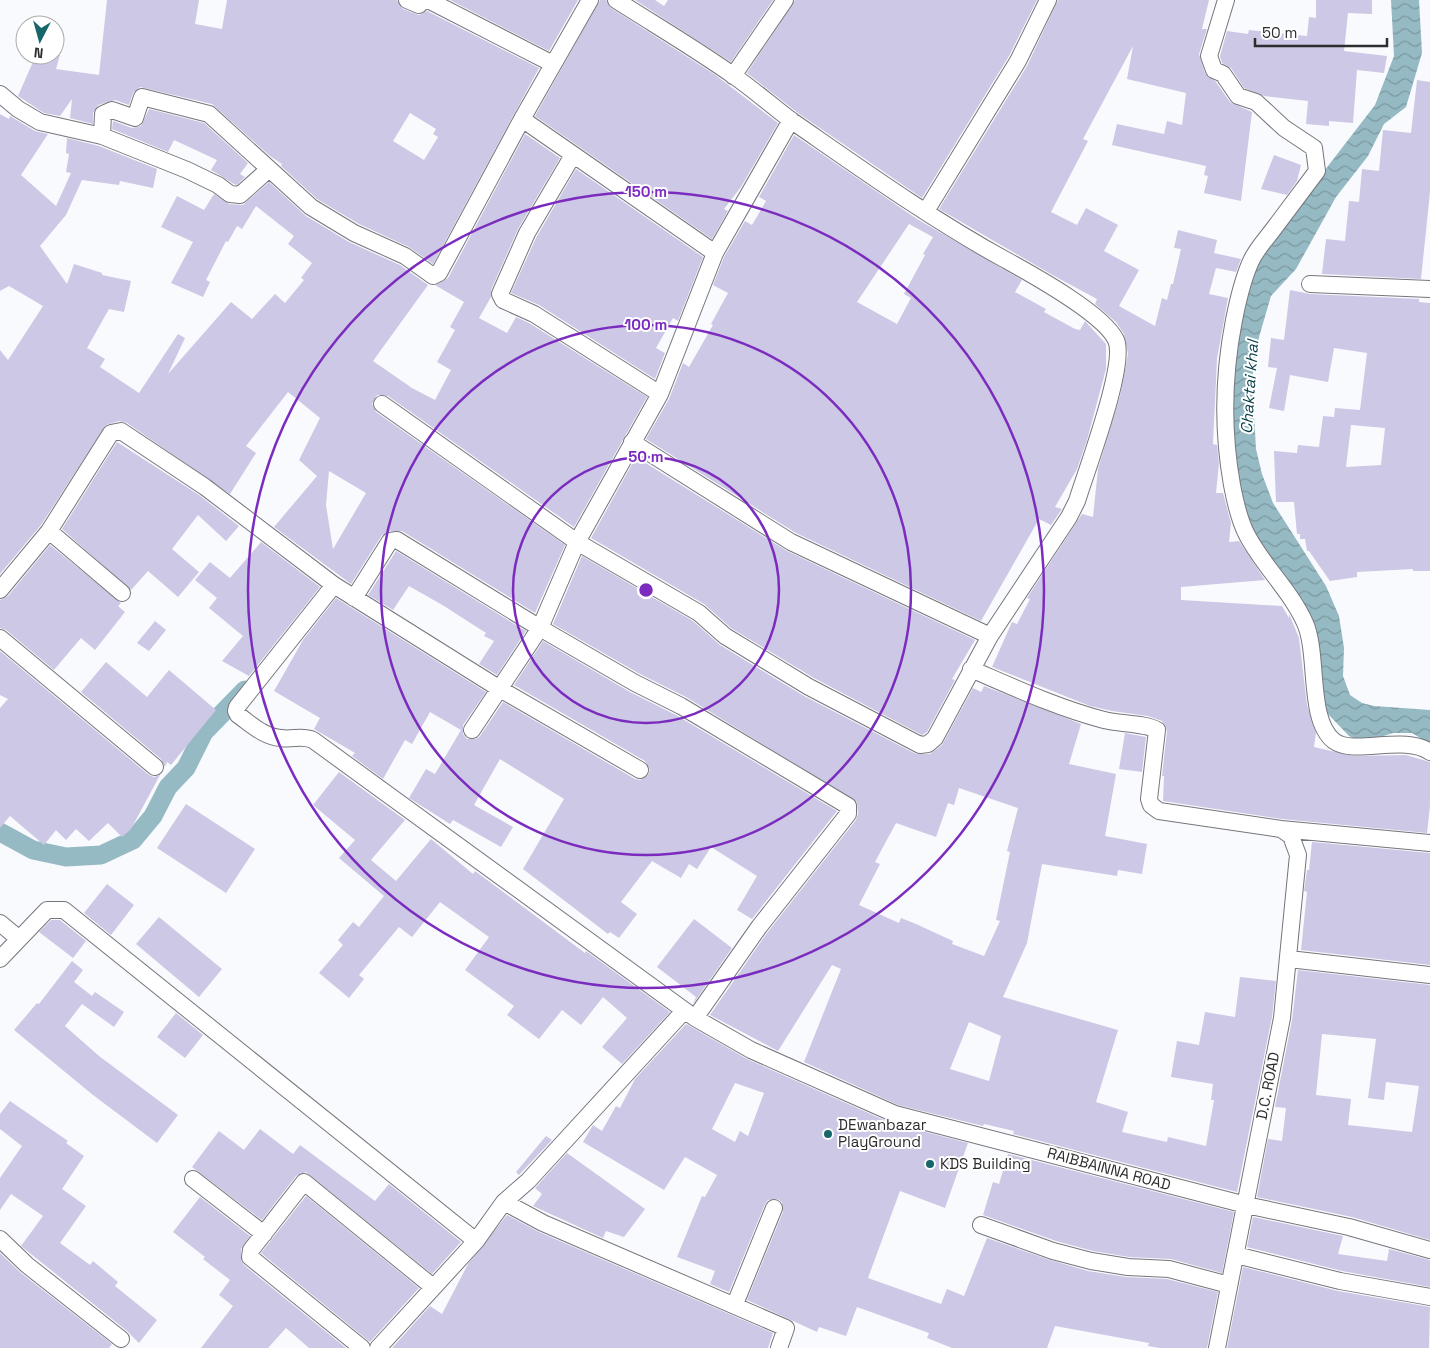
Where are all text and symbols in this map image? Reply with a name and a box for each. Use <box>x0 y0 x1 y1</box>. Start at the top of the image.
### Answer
north arrow <box>15 15 65 65</box>
scale bar <box>1255 15 1388 47</box>
text: 50 m <box>1262 23 1297 42</box>
text: N <box>33 43 44 62</box>
text: 150 m <box>625 182 667 201</box>
text: 100 m <box>625 315 667 334</box>
water label: Chaktai khal <box>1236 337 1263 435</box>
text: 50 m <box>628 447 664 466</box>
centre of rings <box>637 581 655 599</box>
street label: D.C. ROAD <box>1252 1050 1283 1121</box>
place label: DEwanbazar PlayGround <box>838 1115 927 1151</box>
marker: DEwanbazar PlayGround <box>822 1128 834 1140</box>
street label: RAIBBAINNA ROAD <box>1045 1143 1173 1194</box>
place label: KDS Building <box>940 1154 1031 1173</box>
marker: KDS Building <box>924 1158 936 1170</box>

